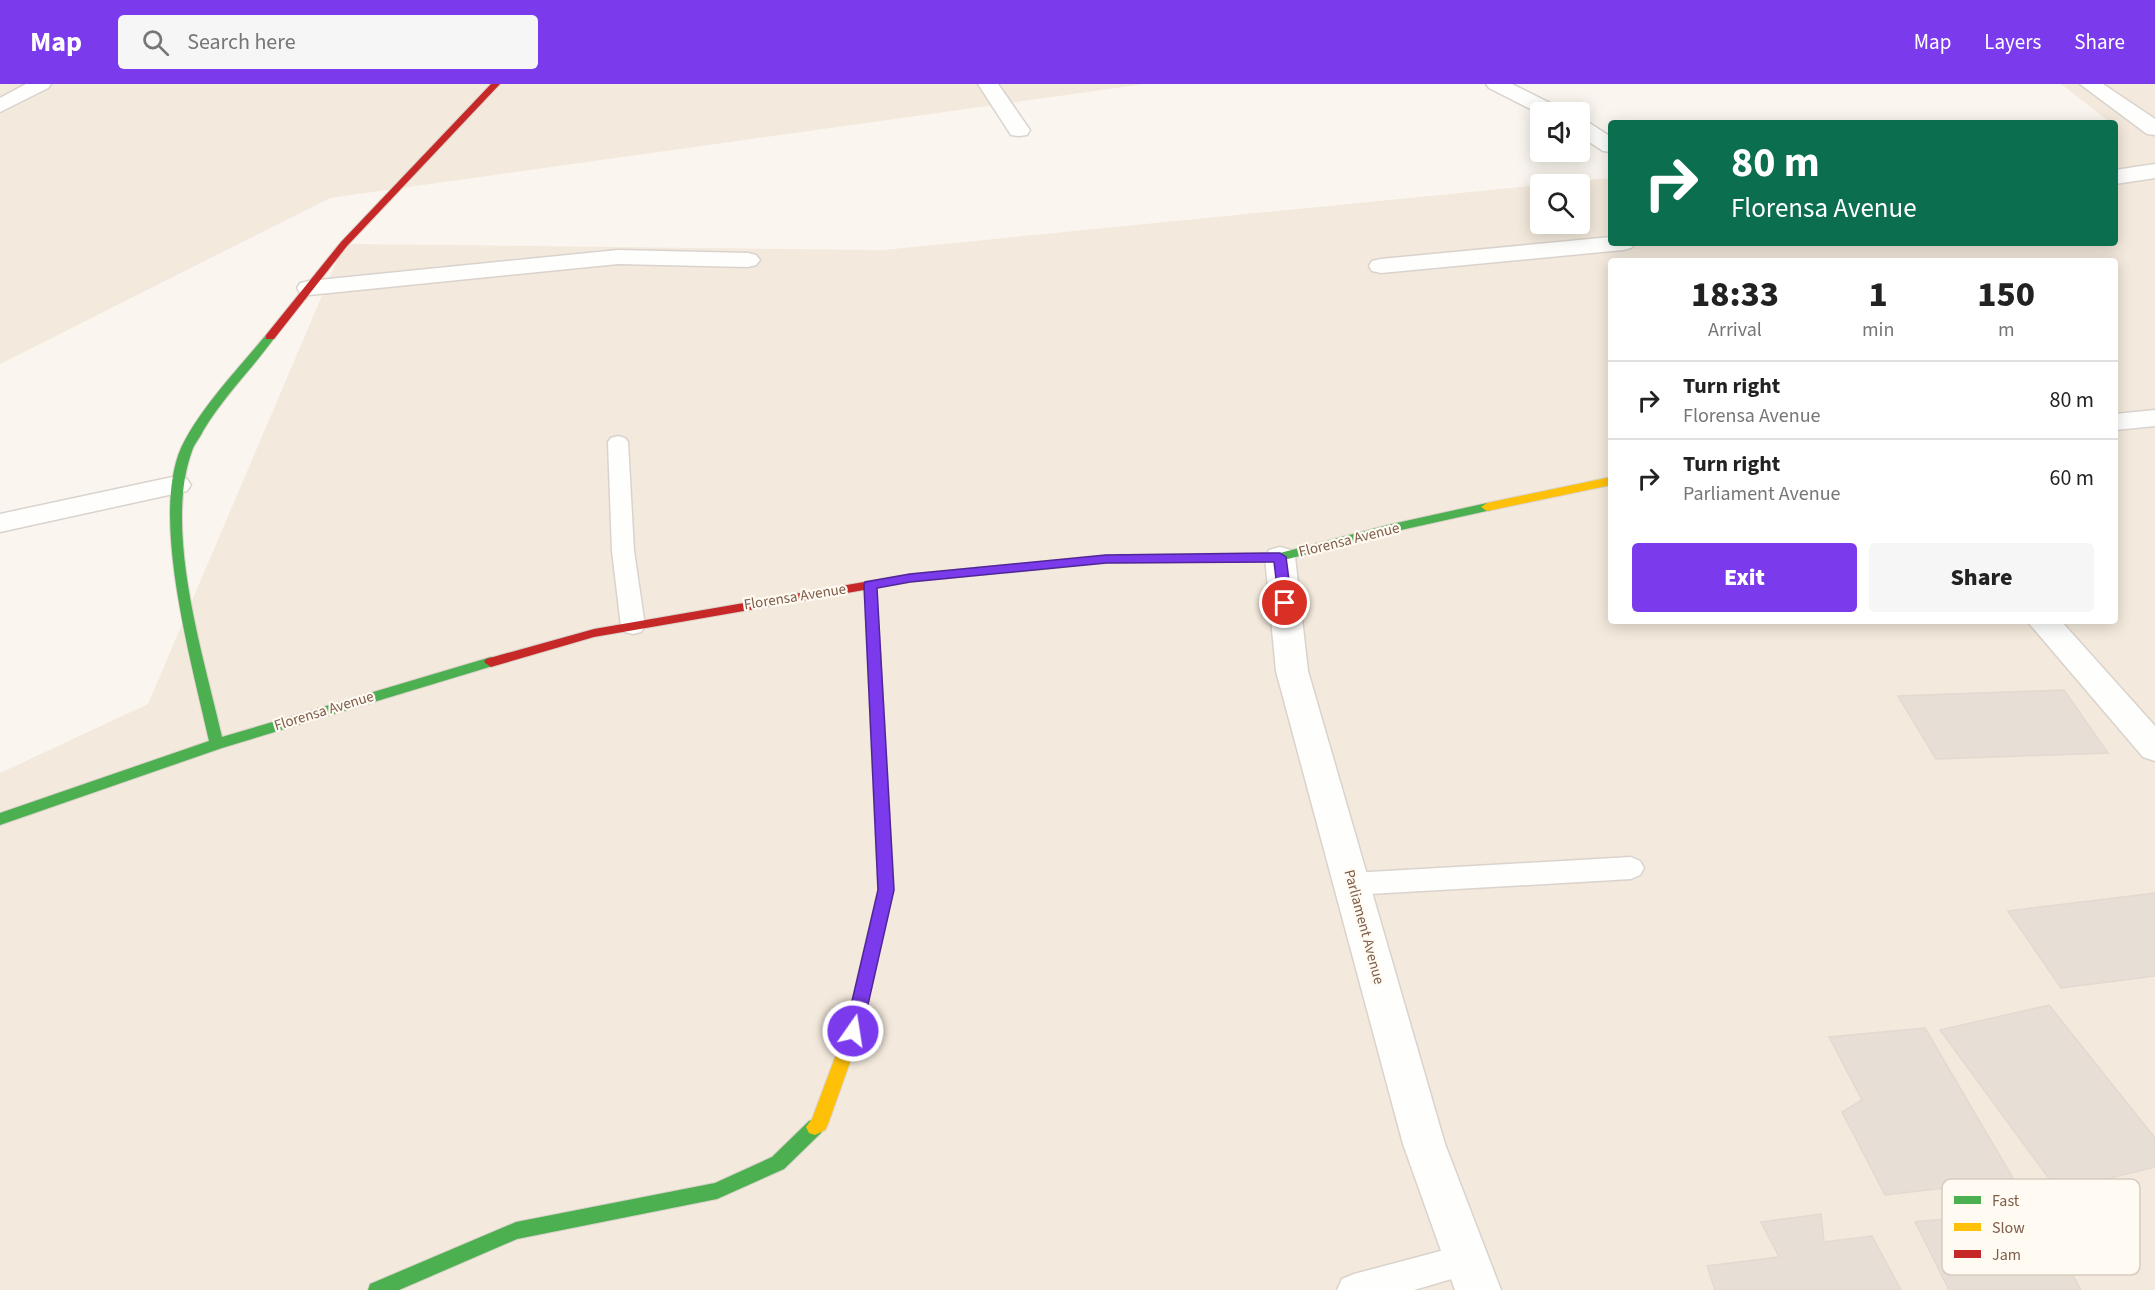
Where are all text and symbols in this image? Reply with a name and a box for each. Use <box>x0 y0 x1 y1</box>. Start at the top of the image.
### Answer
search box <box>118 15 538 69</box>
text: Map <box>30 22 82 62</box>
icon: search <box>139 26 172 59</box>
text: Search here <box>187 26 296 58</box>
text: Map <box>1914 27 1951 57</box>
text: Layers <box>1984 27 2041 57</box>
text: Share <box>2074 27 2125 57</box>
map controls <box>1530 102 1590 234</box>
button: sound <box>1530 102 1590 162</box>
text: 80 m <box>1731 133 1820 193</box>
icon: right <box>1632 144 1710 222</box>
button: search <box>1530 174 1590 234</box>
text: Florensa Avenue <box>1731 189 1917 228</box>
text: 18:33 <box>1691 269 1779 320</box>
text: 1 <box>1869 269 1888 320</box>
text: 150 <box>1977 269 2035 320</box>
text: Arrival <box>1708 316 1762 344</box>
text: min <box>1862 316 1894 344</box>
text: m <box>1998 316 2014 344</box>
text: Turn right <box>1683 370 1780 402</box>
icon: right <box>1632 384 1665 417</box>
text: 80 m <box>2049 384 2094 416</box>
text: Florensa Avenue <box>1683 402 1821 430</box>
text: Turn right <box>1683 448 1780 480</box>
icon: right <box>1632 462 1665 495</box>
text: 60 m <box>2049 462 2094 494</box>
text: Parliament Avenue <box>1683 480 1840 508</box>
street label: Florensa Avenue <box>1296 517 1402 563</box>
button: Exit <box>1632 543 1857 612</box>
button: Share <box>1869 543 2094 612</box>
pin <box>1259 577 1310 628</box>
street label: Florensa Avenue <box>742 579 848 615</box>
icon: arrive <box>1268 586 1301 619</box>
street label: Florensa Avenue <box>272 686 376 736</box>
street label: Parliament Avenue <box>1339 867 1389 987</box>
position arrow <box>821 999 885 1063</box>
legend <box>1942 1179 2140 1275</box>
text: Fast <box>1992 1190 2020 1212</box>
text: Slow <box>1992 1217 2025 1239</box>
text: Jam <box>1992 1244 2021 1266</box>

